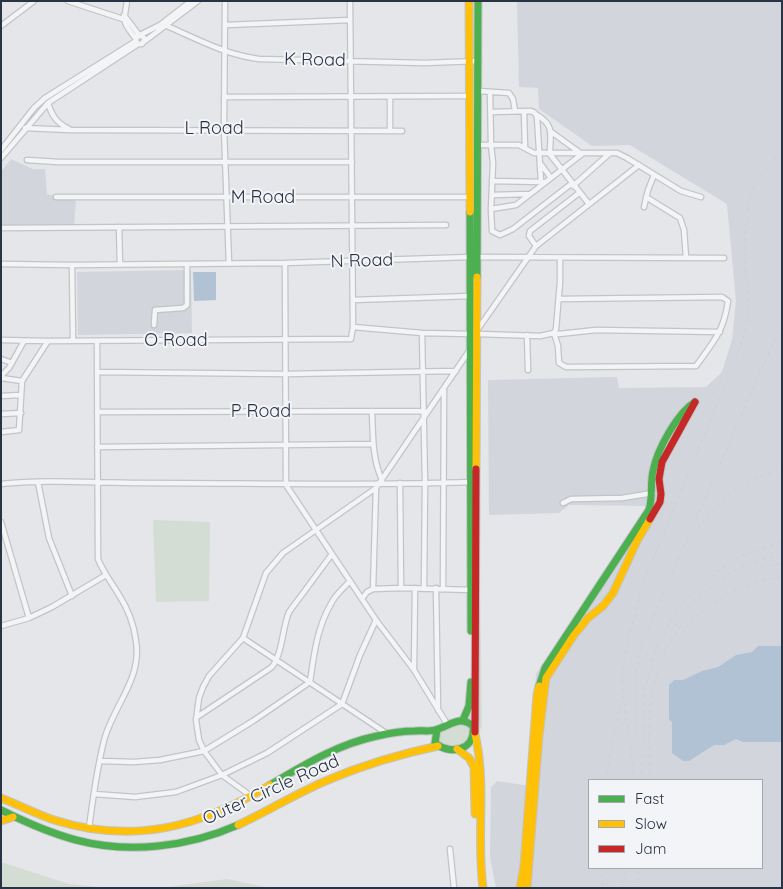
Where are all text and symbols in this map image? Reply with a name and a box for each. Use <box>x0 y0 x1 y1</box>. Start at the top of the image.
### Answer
street label: K Road <box>284 49 346 71</box>
street label: L Road <box>184 118 244 140</box>
street label: M Road <box>231 187 295 209</box>
street label: N Road <box>330 249 394 273</box>
street label: O Road <box>144 330 208 352</box>
street label: P Road <box>231 401 291 423</box>
street label: Outer Circle Road <box>199 750 343 830</box>
legend <box>588 779 763 869</box>
text: Fast <box>635 789 664 808</box>
text: Slow <box>635 814 667 833</box>
text: Jam <box>635 839 666 858</box>

